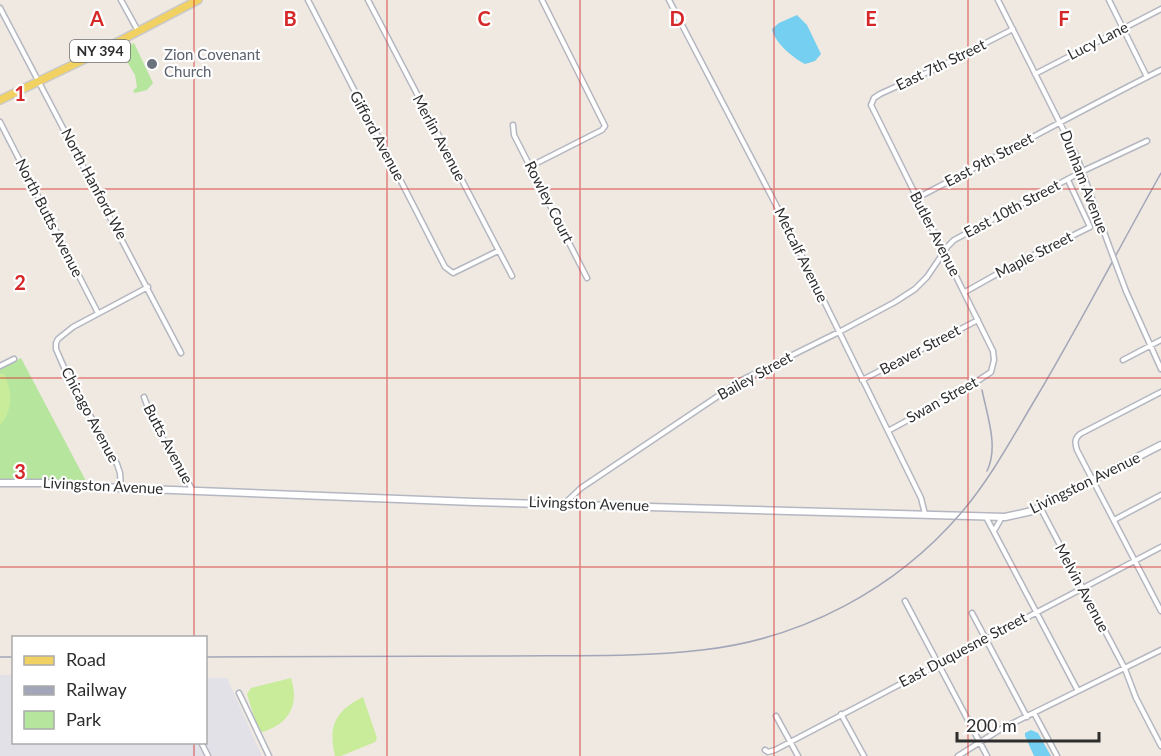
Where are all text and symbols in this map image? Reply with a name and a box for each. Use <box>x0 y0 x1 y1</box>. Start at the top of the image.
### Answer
text: A <box>89 6 104 30</box>
text: B <box>283 6 297 30</box>
text: C <box>477 6 491 30</box>
text: D <box>669 6 685 30</box>
text: E <box>865 6 877 30</box>
text: F <box>1058 6 1070 30</box>
street label: Lucy Lane <box>1064 17 1131 63</box>
street label: East 7th Street <box>893 34 989 94</box>
road number: NY 394 <box>70 40 130 62</box>
place label: Zion Covenant Church <box>164 45 261 80</box>
marker: Zion Covenant Church <box>145 57 159 71</box>
text: 1 <box>14 81 26 105</box>
street label: Gifford Avenue <box>347 87 409 184</box>
street label: Merlin Avenue <box>409 91 470 184</box>
street label: North Hanford We <box>58 125 132 242</box>
street label: Dunham Avenue <box>1057 127 1113 236</box>
street label: East 9th Street <box>941 128 1036 190</box>
street label: North Butts Avenue <box>12 155 88 280</box>
street label: Rowley Court <box>522 158 578 246</box>
street label: East 10th Street <box>960 175 1063 241</box>
street label: Butler Avenue <box>907 188 965 279</box>
street label: Metcalf Avenue <box>771 204 833 305</box>
street label: Maple Street <box>992 227 1076 281</box>
text: 2 <box>14 270 26 294</box>
street label: Beaver Street <box>876 320 963 378</box>
street label: Bailey Street <box>714 347 796 403</box>
street label: Chicago Avenue <box>58 364 124 466</box>
street label: Swan Street <box>903 372 981 426</box>
street label: Butts Avenue <box>140 401 197 487</box>
street label: Livingston Avenue <box>1026 448 1143 517</box>
text: 3 <box>14 459 26 483</box>
street label: Livingston Avenue <box>42 473 164 497</box>
street label: Livingston Avenue <box>528 492 650 514</box>
street label: Melvin Avenue <box>1052 540 1114 635</box>
street label: East Duquesne Street <box>896 608 1030 690</box>
legend <box>12 636 207 744</box>
text: Road <box>66 648 106 670</box>
text: Railway <box>66 678 127 700</box>
scale bar <box>957 705 1100 743</box>
text: Park <box>66 708 102 730</box>
text: 200 m <box>966 714 1017 736</box>

